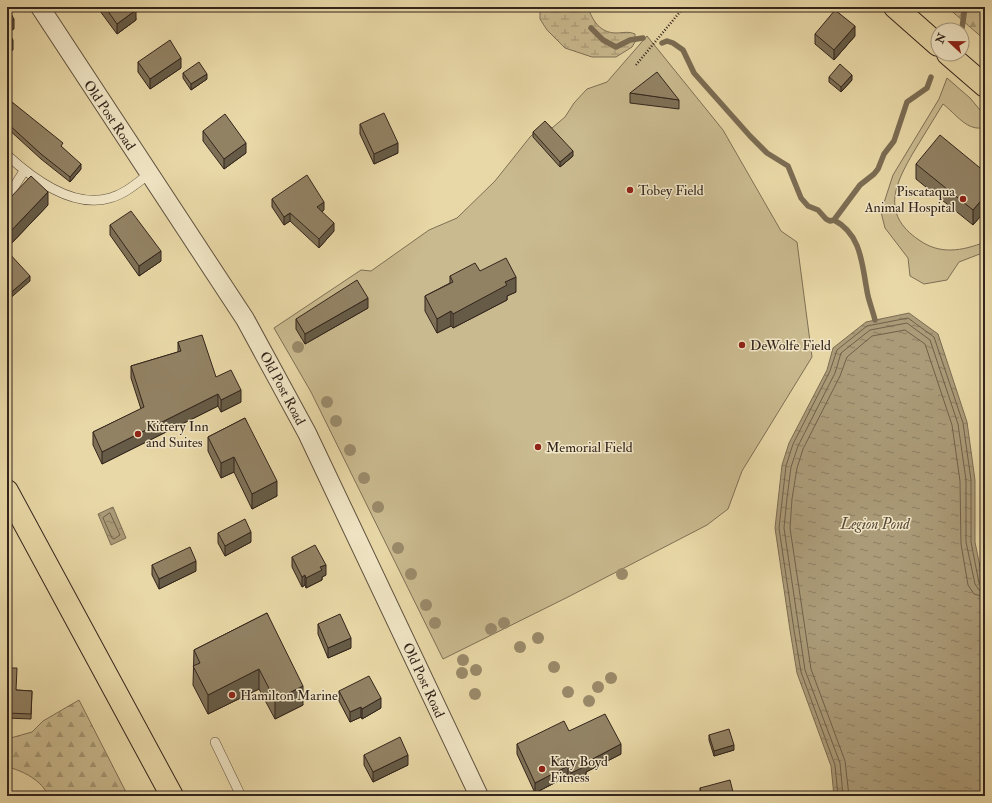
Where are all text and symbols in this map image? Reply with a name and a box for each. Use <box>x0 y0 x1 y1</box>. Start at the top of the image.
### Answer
north arrow <box>930 22 970 62</box>
text: N <box>933 30 949 46</box>
street label: Old Post Road <box>80 77 139 154</box>
place label: Tobey Field <box>638 182 704 200</box>
place label: Piscataqua Animal Hospital <box>864 183 955 217</box>
marker: Tobey Field <box>625 185 635 195</box>
marker: Piscataqua Animal Hospital <box>958 194 968 204</box>
place label: DeWolfe Field <box>750 337 831 354</box>
marker: DeWolfe Field <box>737 340 747 350</box>
street label: Old Post Road <box>256 349 309 428</box>
place label: Kittery Inn and Suites <box>146 418 209 451</box>
marker: Kittery Inn and Suites <box>133 429 143 439</box>
place label: Memorial Field <box>546 439 633 456</box>
marker: Memorial Field <box>533 442 543 452</box>
water label: Legion Pond <box>839 515 911 534</box>
street label: Old Post Road <box>399 640 448 720</box>
place label: Hamilton Marine <box>240 687 338 704</box>
marker: Hamilton Marine <box>227 690 237 700</box>
place label: Katy Boyd Fitness <box>550 753 608 786</box>
marker: Katy Boyd Fitness <box>537 764 547 774</box>

